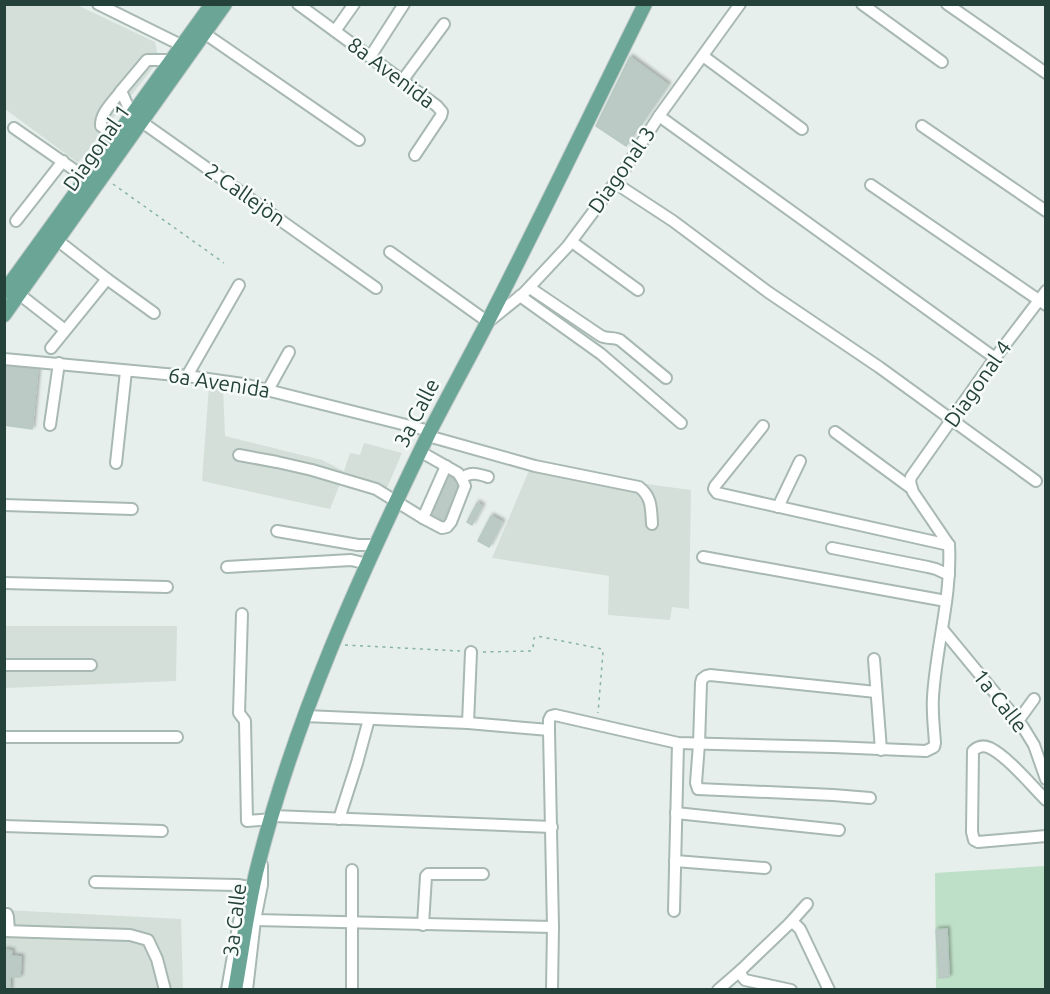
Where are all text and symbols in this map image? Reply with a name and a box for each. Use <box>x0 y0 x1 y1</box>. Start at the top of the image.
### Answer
street label: 8a Avenida <box>343 32 440 113</box>
street label: Diagonal 1 <box>58 100 135 195</box>
street label: Diagonal 3 <box>583 122 660 217</box>
street label: 2 Callejòn <box>201 158 290 230</box>
street label: Diagonal 4 <box>939 336 1016 431</box>
street label: 6a Avenida <box>167 362 272 402</box>
street label: 3a Calle <box>389 374 444 451</box>
street label: 1a Calle <box>969 664 1033 737</box>
street label: 3a Calle <box>218 882 250 958</box>

